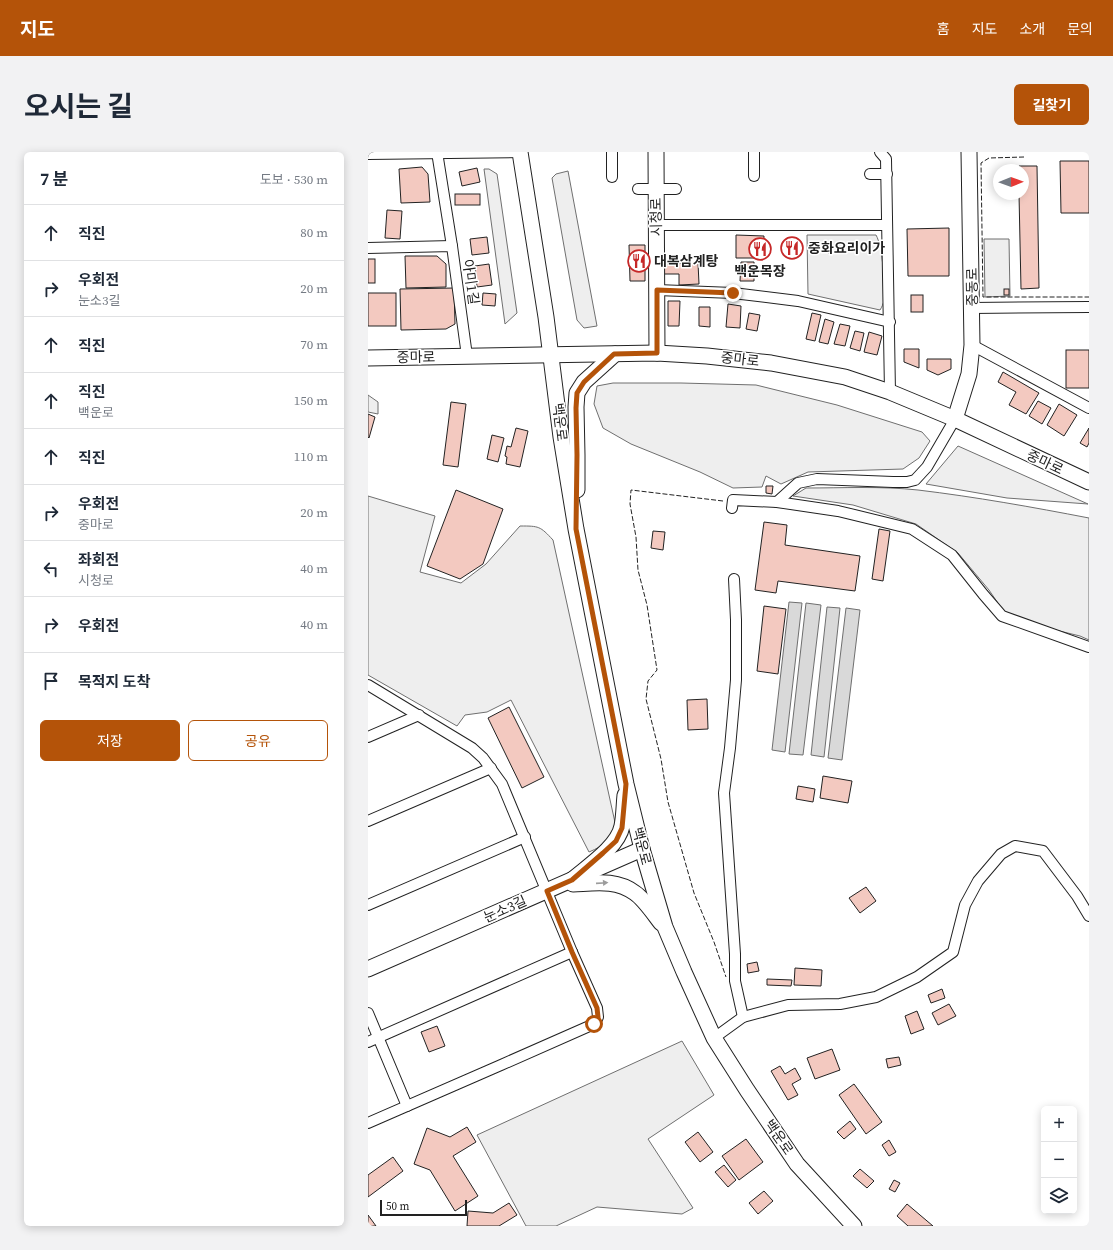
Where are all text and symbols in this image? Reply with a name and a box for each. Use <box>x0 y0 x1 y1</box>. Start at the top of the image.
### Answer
text: 지도 <box>20 16 55 42</box>
text: 홈 <box>937 19 950 39</box>
text: 지도 <box>972 19 997 39</box>
text: 소개 <box>1019 19 1045 39</box>
text: 문의 <box>1067 19 1093 39</box>
button: 길찾기 <box>1014 84 1089 125</box>
text: 오시는 길 <box>24 87 133 125</box>
north arrow <box>993 164 1029 200</box>
text: 7 분 <box>40 167 69 191</box>
text: 도보 · 530 m <box>260 171 328 188</box>
street label: 시청로 <box>646 197 666 236</box>
icon: ahead <box>40 222 62 244</box>
text: 직진 <box>78 223 106 244</box>
text: 80 m <box>300 224 328 241</box>
restaurant icon: 중화요리이가 <box>779 235 805 261</box>
restaurant icon: 백운목장 <box>747 236 773 262</box>
place label: 중화요리이가 <box>808 238 885 258</box>
restaurant icon: 대복삼계탕 <box>626 248 652 274</box>
place label: 대복삼계탕 <box>654 251 719 271</box>
street label: 아미1길 <box>458 258 484 306</box>
place label: 백운목장 <box>734 261 786 281</box>
street label: 중동로 <box>962 267 982 306</box>
text: 우회전 <box>78 269 119 290</box>
icon: right <box>40 278 62 300</box>
text: 20 m <box>300 280 328 297</box>
route end <box>724 284 742 302</box>
text: 눈소3길 <box>78 292 120 309</box>
icon: ahead <box>40 334 62 356</box>
text: 직진 <box>78 335 106 356</box>
text: 70 m <box>300 336 328 353</box>
street label: 중마로 <box>397 347 436 367</box>
street label: 중마로 <box>720 347 760 371</box>
text: 직진 <box>78 381 106 402</box>
icon: ahead <box>40 390 62 412</box>
text: 150 m <box>294 392 328 409</box>
street label: 백운로 <box>548 402 572 443</box>
text: 백운로 <box>78 404 114 421</box>
street label: 중마로 <box>1023 445 1067 479</box>
icon: ahead <box>40 446 62 468</box>
text: 직진 <box>78 447 106 468</box>
text: 110 m <box>294 448 328 465</box>
text: 우회전 <box>78 493 119 514</box>
icon: right <box>40 502 62 524</box>
text: 20 m <box>300 504 328 521</box>
text: 중마로 <box>78 516 114 533</box>
text: 좌회전 <box>78 549 119 570</box>
icon: left <box>40 558 62 580</box>
text: 40 m <box>300 560 328 577</box>
text: 시청로 <box>78 572 114 589</box>
icon: right <box>40 614 62 636</box>
text: 우회전 <box>78 615 119 636</box>
text: 40 m <box>300 616 328 633</box>
icon: arrive <box>40 670 62 692</box>
text: 목적지 도착 <box>78 671 150 692</box>
button: 저장 <box>40 720 180 761</box>
button: 공유 <box>188 720 328 761</box>
street label: 백운로 <box>627 825 657 867</box>
one-way arrow <box>596 879 608 886</box>
street label: 눈소3길 <box>480 891 530 927</box>
route start <box>585 1015 603 1033</box>
map controls <box>1041 1106 1077 1214</box>
button: + <box>1041 1106 1077 1142</box>
street label: 백운로 <box>760 1115 798 1159</box>
button: − <box>1041 1142 1077 1178</box>
button: layers <box>1041 1178 1077 1214</box>
scale bar <box>380 1198 467 1217</box>
text: 50 m <box>386 1199 409 1214</box>

